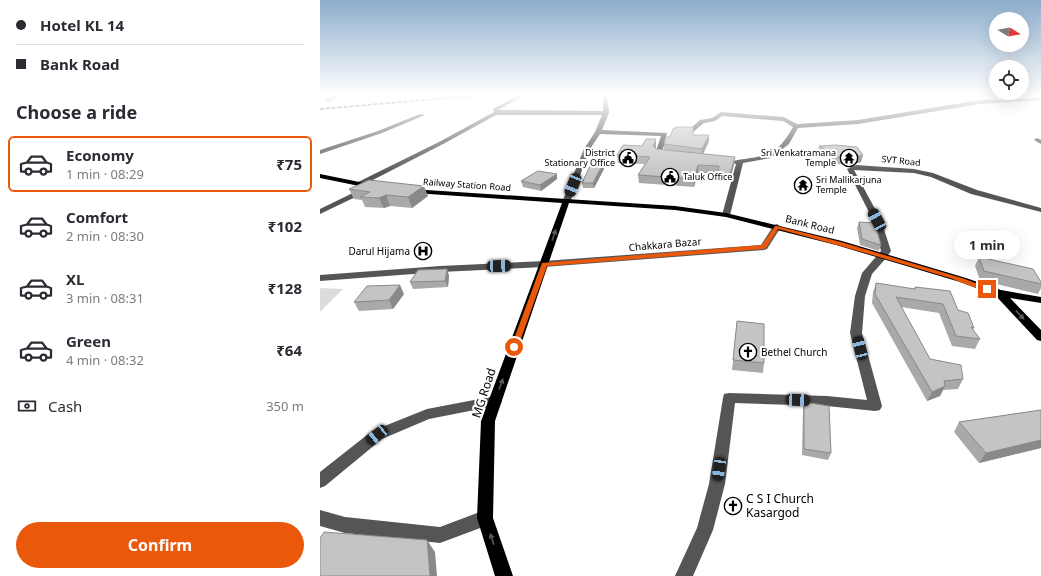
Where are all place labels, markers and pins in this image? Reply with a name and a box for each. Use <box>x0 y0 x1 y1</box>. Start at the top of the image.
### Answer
place label: District Stationary Office <box>545 146 616 169</box>
place label: Sri Venkatramana Temple <box>761 146 836 169</box>
public building icon: District Stationary Office <box>618 148 638 168</box>
temple icon: Sri Venkatramana Temple <box>839 148 859 168</box>
public building icon: Taluk Office <box>660 167 680 187</box>
place label: Taluk Office <box>683 170 732 183</box>
place label: Sri Mallikarjuna Temple <box>816 173 882 196</box>
temple icon: Sri Mallikarjuna Temple <box>793 175 813 195</box>
hospital icon: Darul Hijama <box>413 241 433 261</box>
place label: Darul Hijama <box>348 244 410 258</box>
church icon: Bethel Church <box>738 342 758 362</box>
place label: Bethel Church <box>761 345 827 359</box>
place label: C S I Church Kasargod <box>746 490 814 521</box>
church icon: C S I Church Kasargod <box>723 496 743 516</box>

